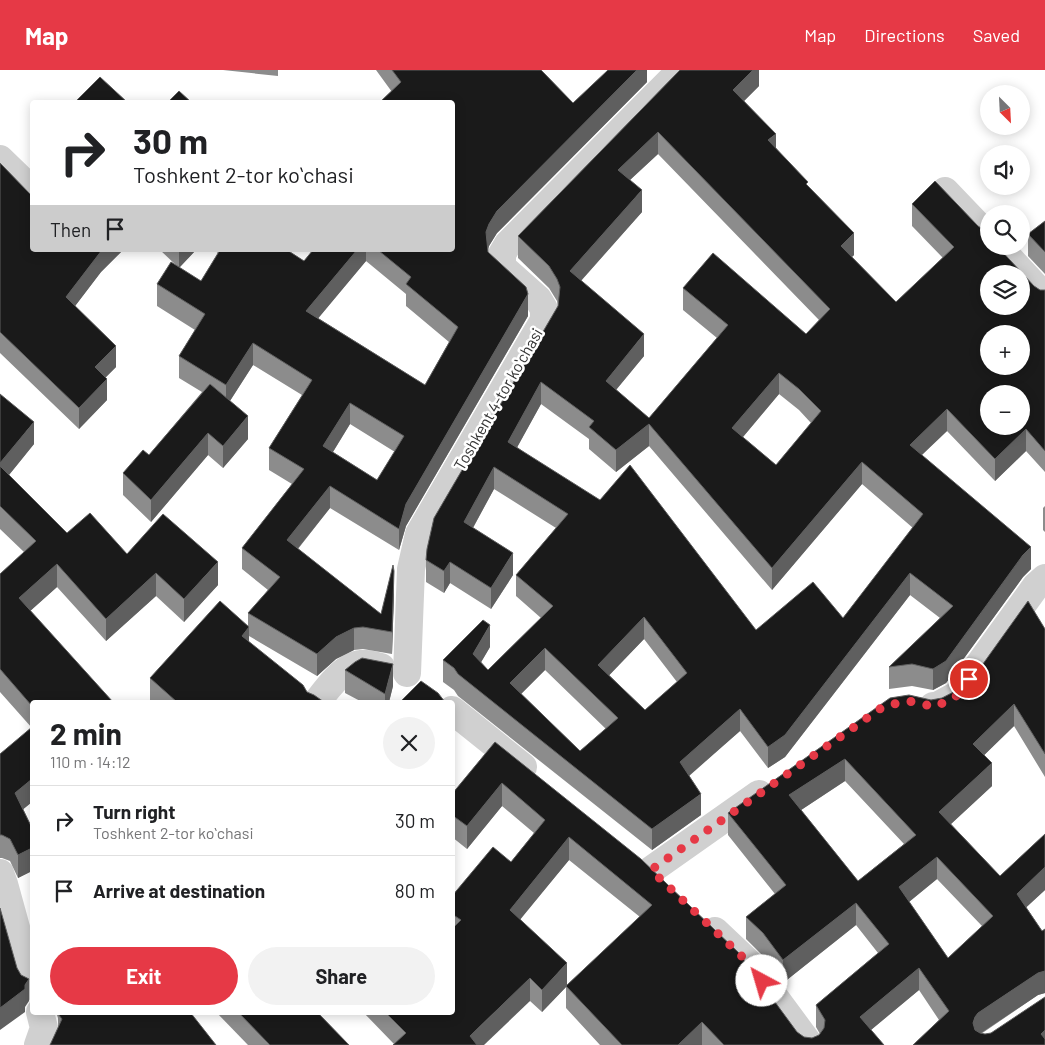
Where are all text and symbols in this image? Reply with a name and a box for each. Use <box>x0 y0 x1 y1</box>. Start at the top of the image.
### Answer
text: Map <box>25 21 68 50</box>
text: Map <box>804 24 836 46</box>
text: Directions <box>864 24 945 46</box>
text: Saved <box>973 24 1020 46</box>
north arrow <box>980 85 1030 135</box>
map controls <box>980 85 1030 435</box>
text: 30 m <box>133 119 208 161</box>
icon: right <box>50 120 115 185</box>
button: sound <box>980 145 1030 195</box>
text: Toshkent 2-tor koʻchasi <box>133 161 354 187</box>
button: search <box>980 205 1030 255</box>
icon: arrive <box>101 215 129 243</box>
text: Then <box>50 218 91 241</box>
button: layers <box>980 265 1030 315</box>
street label: Toshkent 4-tor koʻchasi <box>449 324 546 473</box>
button: + <box>980 325 1030 375</box>
button: − <box>980 385 1030 435</box>
pin <box>948 658 990 700</box>
icon: arrive <box>955 665 983 693</box>
text: 2 min <box>50 715 122 751</box>
button: close <box>383 717 435 769</box>
text: 110 m · 14:12 <box>50 752 131 771</box>
text: Turn right <box>93 800 175 823</box>
icon: right <box>50 807 78 835</box>
text: 30 m <box>395 809 435 832</box>
text: Toshkent 2-tor koʻchasi <box>93 823 254 842</box>
icon: arrive <box>50 877 78 905</box>
text: Arrive at destination <box>93 879 265 902</box>
text: 80 m <box>395 879 435 902</box>
button: Exit <box>50 947 238 1005</box>
button: Share <box>248 947 435 1005</box>
position arrow <box>735 954 787 1006</box>

